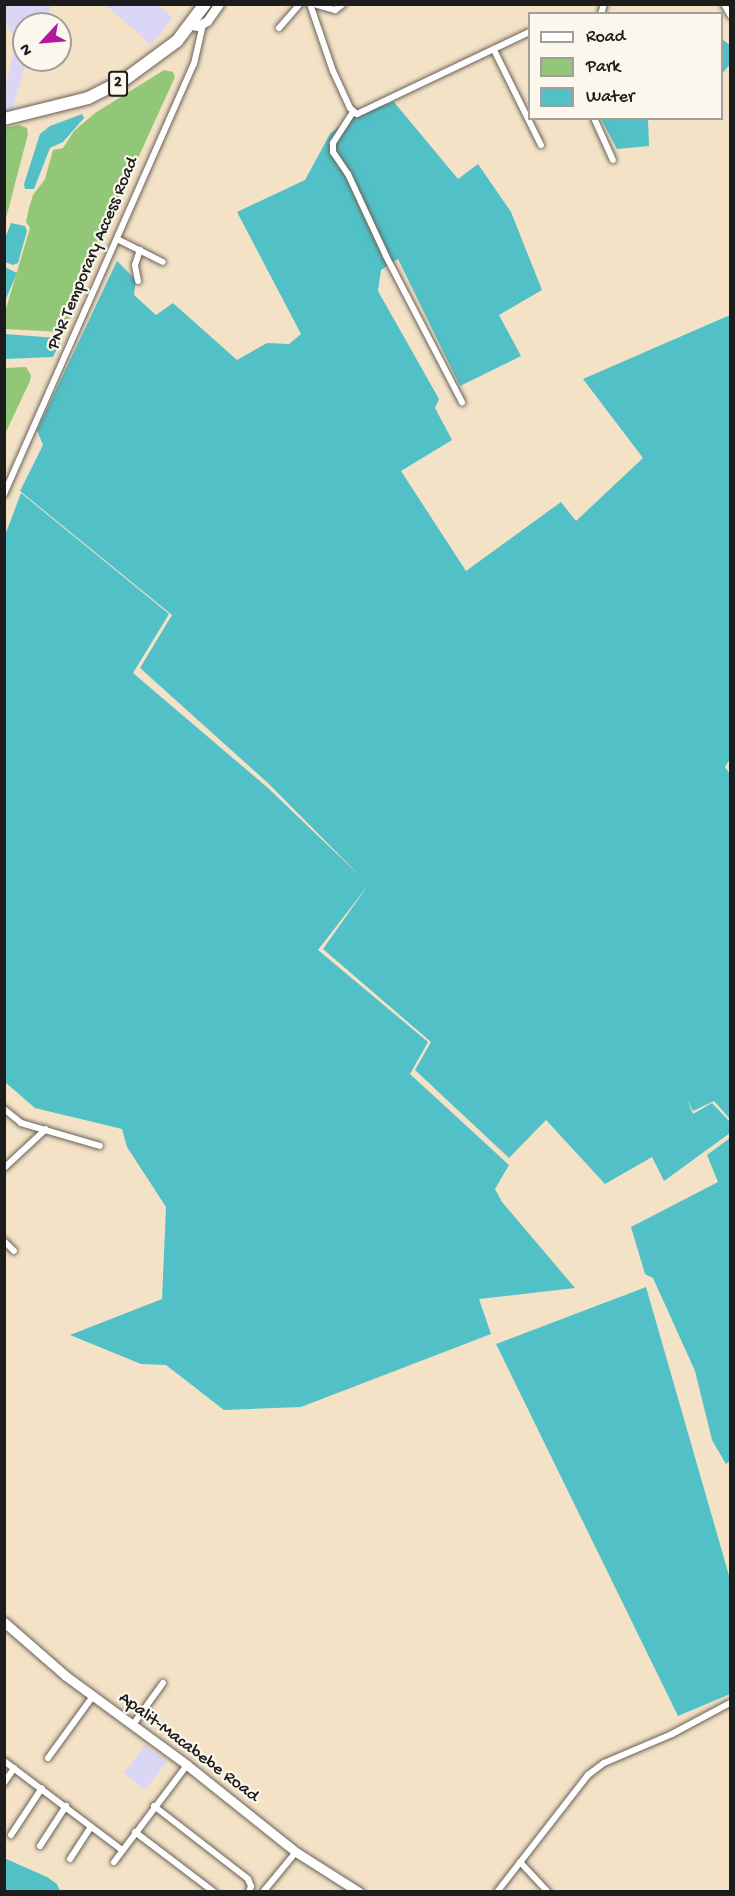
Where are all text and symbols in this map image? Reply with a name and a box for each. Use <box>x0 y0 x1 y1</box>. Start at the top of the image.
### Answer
north arrow <box>12 12 72 72</box>
legend <box>528 12 723 120</box>
text: Road <box>586 27 625 48</box>
text: N <box>16 40 38 58</box>
text: Park <box>586 57 620 78</box>
road number: 2 <box>108 71 128 97</box>
text: Water <box>586 87 634 108</box>
street label: PNR Temporary Access Road <box>44 154 144 354</box>
street label: Apalit-Macabebe Road <box>114 1688 262 1808</box>

